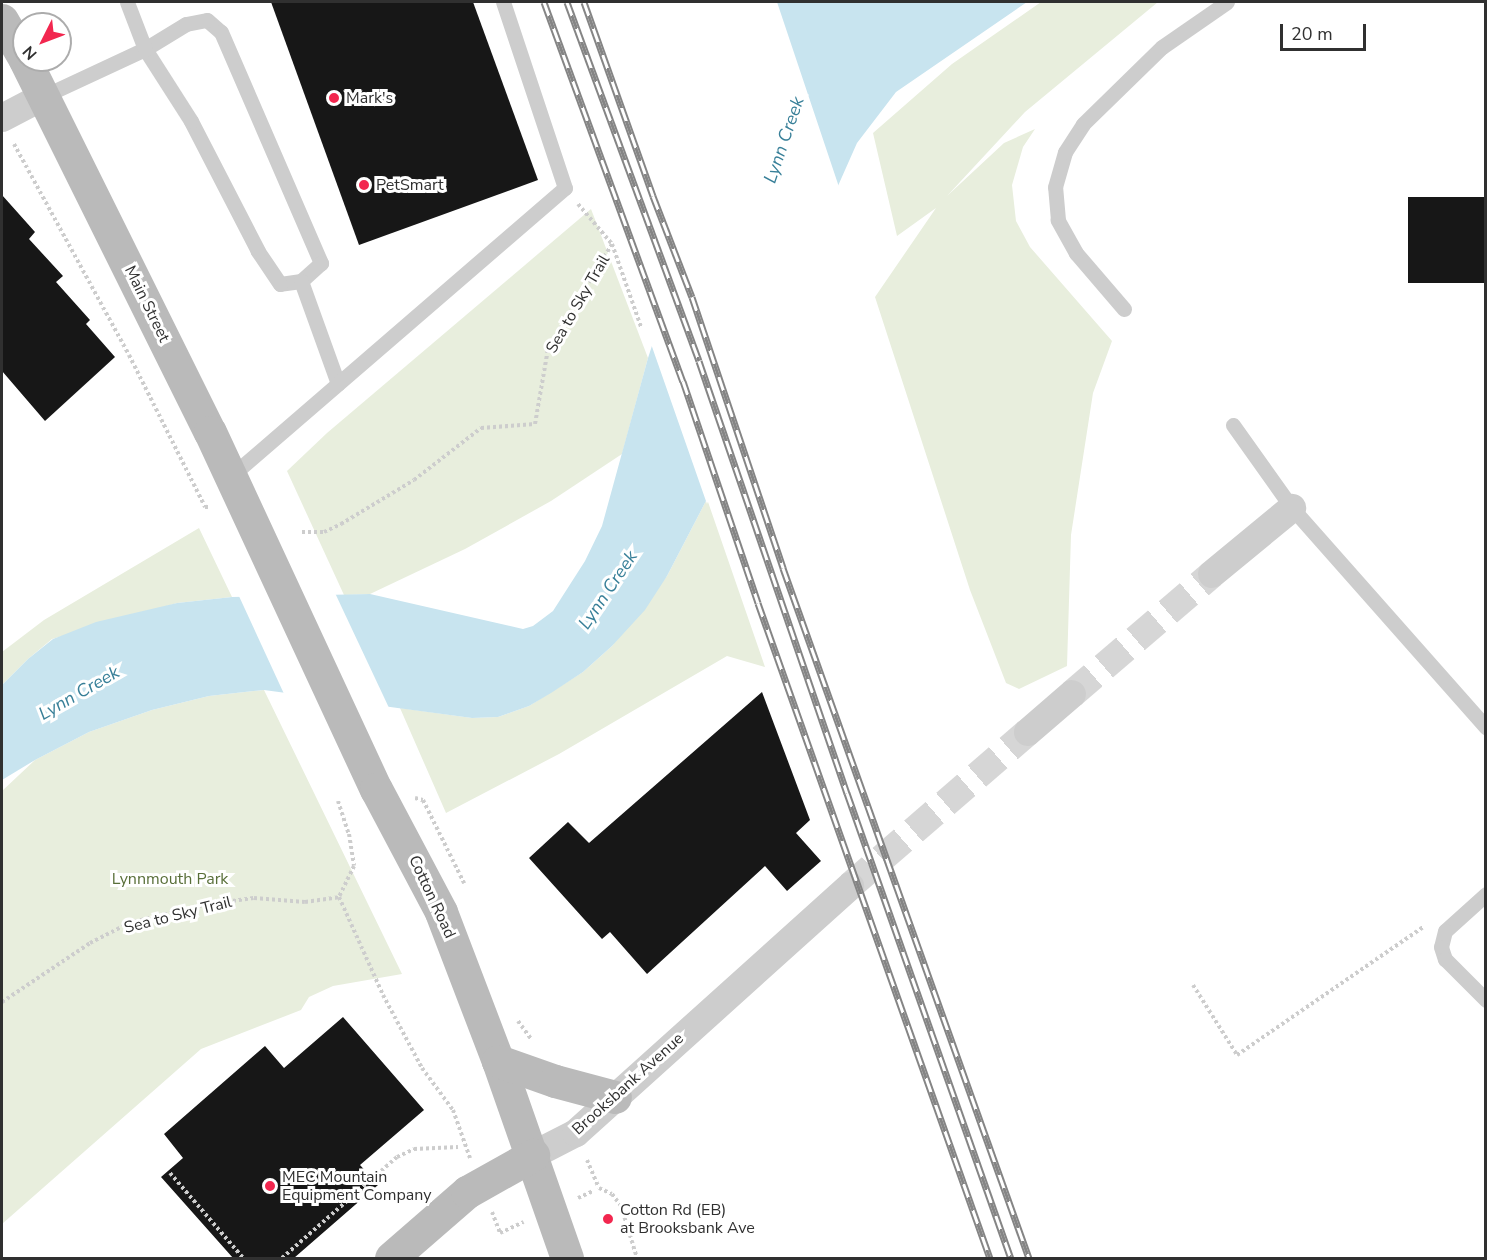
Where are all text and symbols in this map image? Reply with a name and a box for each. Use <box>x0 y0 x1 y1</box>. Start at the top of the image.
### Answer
north arrow <box>12 12 72 72</box>
scale bar <box>1283 12 1368 50</box>
text: 20 m <box>1291 22 1333 46</box>
text: N <box>18 41 42 65</box>
place label: Mark's <box>346 88 393 108</box>
marker: Mark's <box>327 91 341 105</box>
water label: Lynn Creek <box>759 94 809 186</box>
place label: PetSmart <box>376 175 444 195</box>
marker: PetSmart <box>357 178 371 192</box>
street label: Sea to Sky Trail <box>542 251 614 357</box>
street label: Main Street <box>120 263 174 345</box>
water label: Lynn Creek <box>574 547 642 633</box>
water label: Lynn Creek <box>35 661 123 725</box>
street label: Cotton Road <box>404 852 460 942</box>
park label: Lynnmouth Park <box>112 869 228 889</box>
street label: Sea to Sky Trail <box>122 892 234 938</box>
street label: Brooksbank Avenue <box>568 1029 688 1139</box>
place label: MEC Mountain Equipment Company <box>282 1167 431 1205</box>
marker: MEC Mountain Equipment Company <box>263 1179 277 1193</box>
place label: Cotton Rd (EB) at Brooksbank Ave <box>620 1200 755 1238</box>
marker: Cotton Rd (EB) at Brooksbank Ave <box>601 1212 615 1226</box>

